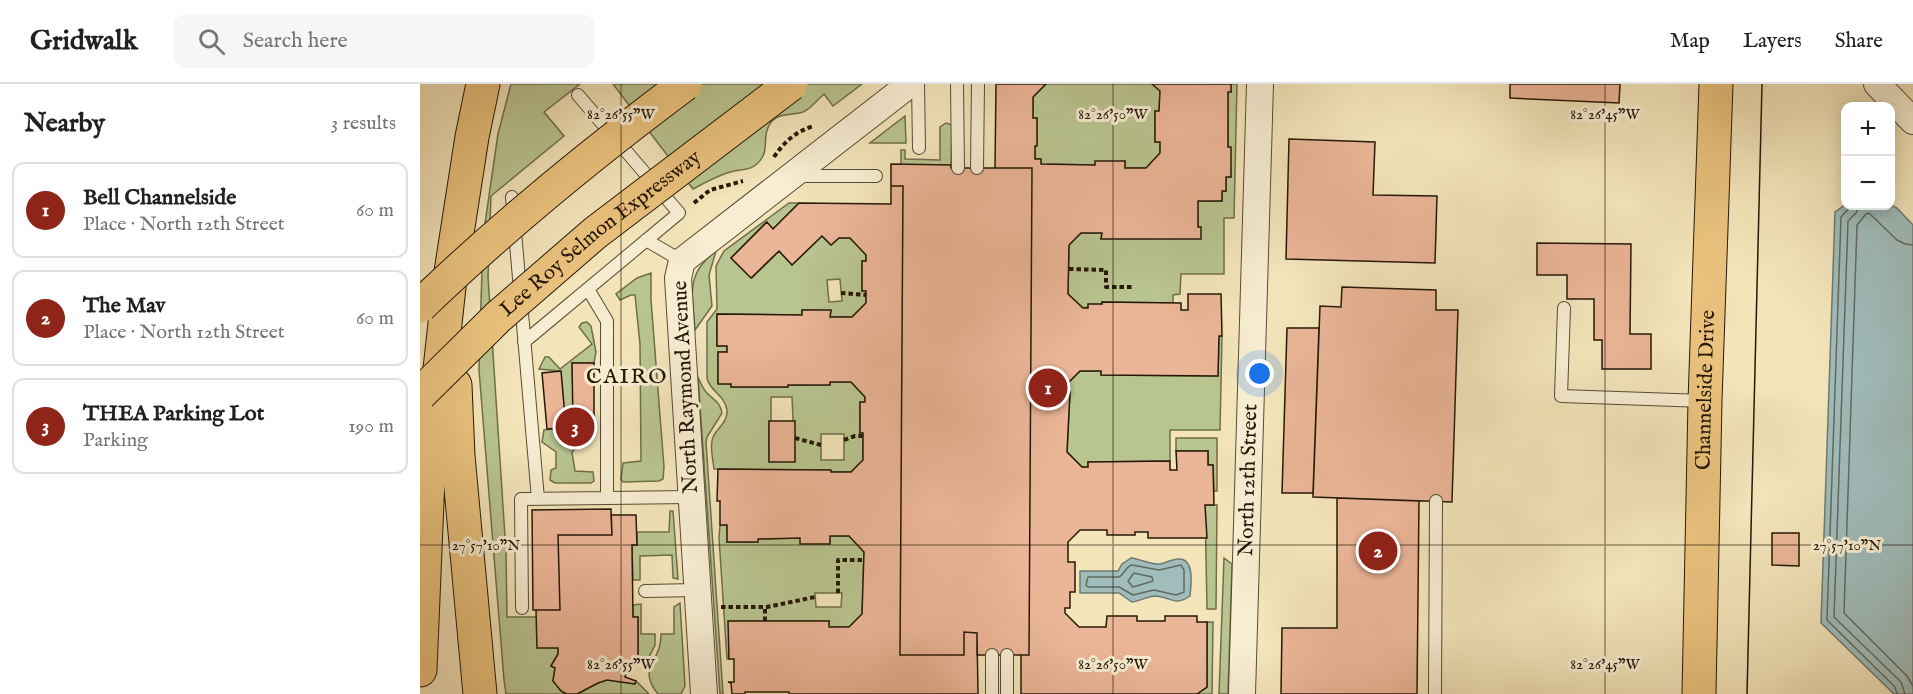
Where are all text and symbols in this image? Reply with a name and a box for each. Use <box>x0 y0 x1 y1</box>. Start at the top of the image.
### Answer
search box <box>174 14 594 68</box>
text: Gridwalk <box>30 24 138 59</box>
icon: search <box>195 25 228 58</box>
text: Search here <box>243 27 348 55</box>
text: Map <box>1670 28 1710 55</box>
text: Layers <box>1743 28 1802 55</box>
text: Share <box>1835 28 1883 55</box>
map controls <box>1841 102 1895 210</box>
button: + <box>1841 102 1895 156</box>
text: 82°26'55"W <box>587 105 656 124</box>
text: 82°26'50"W <box>1078 105 1149 124</box>
text: 82°26'45"W <box>1570 105 1641 124</box>
text: Nearby <box>24 107 105 140</box>
text: 3 results <box>331 111 396 136</box>
street label: Lee Roy Selmon Expressway <box>494 143 707 323</box>
button: − <box>1841 156 1895 210</box>
text: Bell Channelside <box>83 184 236 212</box>
text: 1 <box>42 198 49 223</box>
text: 60 m <box>356 198 394 223</box>
text: Place · North 12th Street <box>83 212 285 237</box>
street label: North Raymond Avenue <box>667 280 705 494</box>
text: The Mav <box>83 292 165 320</box>
text: 2 <box>41 306 50 331</box>
text: 60 m <box>356 306 394 331</box>
street label: Channelside Drive <box>1690 309 1722 471</box>
text: Place · North 12th Street <box>83 320 285 345</box>
your location <box>1245 359 1274 388</box>
district label: CAIRO <box>586 363 668 391</box>
pin: 1 <box>1028 366 1068 410</box>
text: THEA Parking Lot <box>83 400 264 428</box>
street label: North 12th Street <box>1233 403 1264 557</box>
pin: 3 <box>556 404 594 450</box>
text: 3 <box>42 414 49 439</box>
text: 190 m <box>348 414 394 439</box>
text: Parking <box>83 428 148 453</box>
pin: 2 <box>1358 528 1398 574</box>
text: 27°57'10"N <box>452 536 520 555</box>
text: 27°57'10"N <box>1813 536 1881 555</box>
text: 82°26'55"W <box>587 655 656 674</box>
text: 82°26'50"W <box>1078 655 1149 674</box>
text: 82°26'45"W <box>1570 655 1641 674</box>

